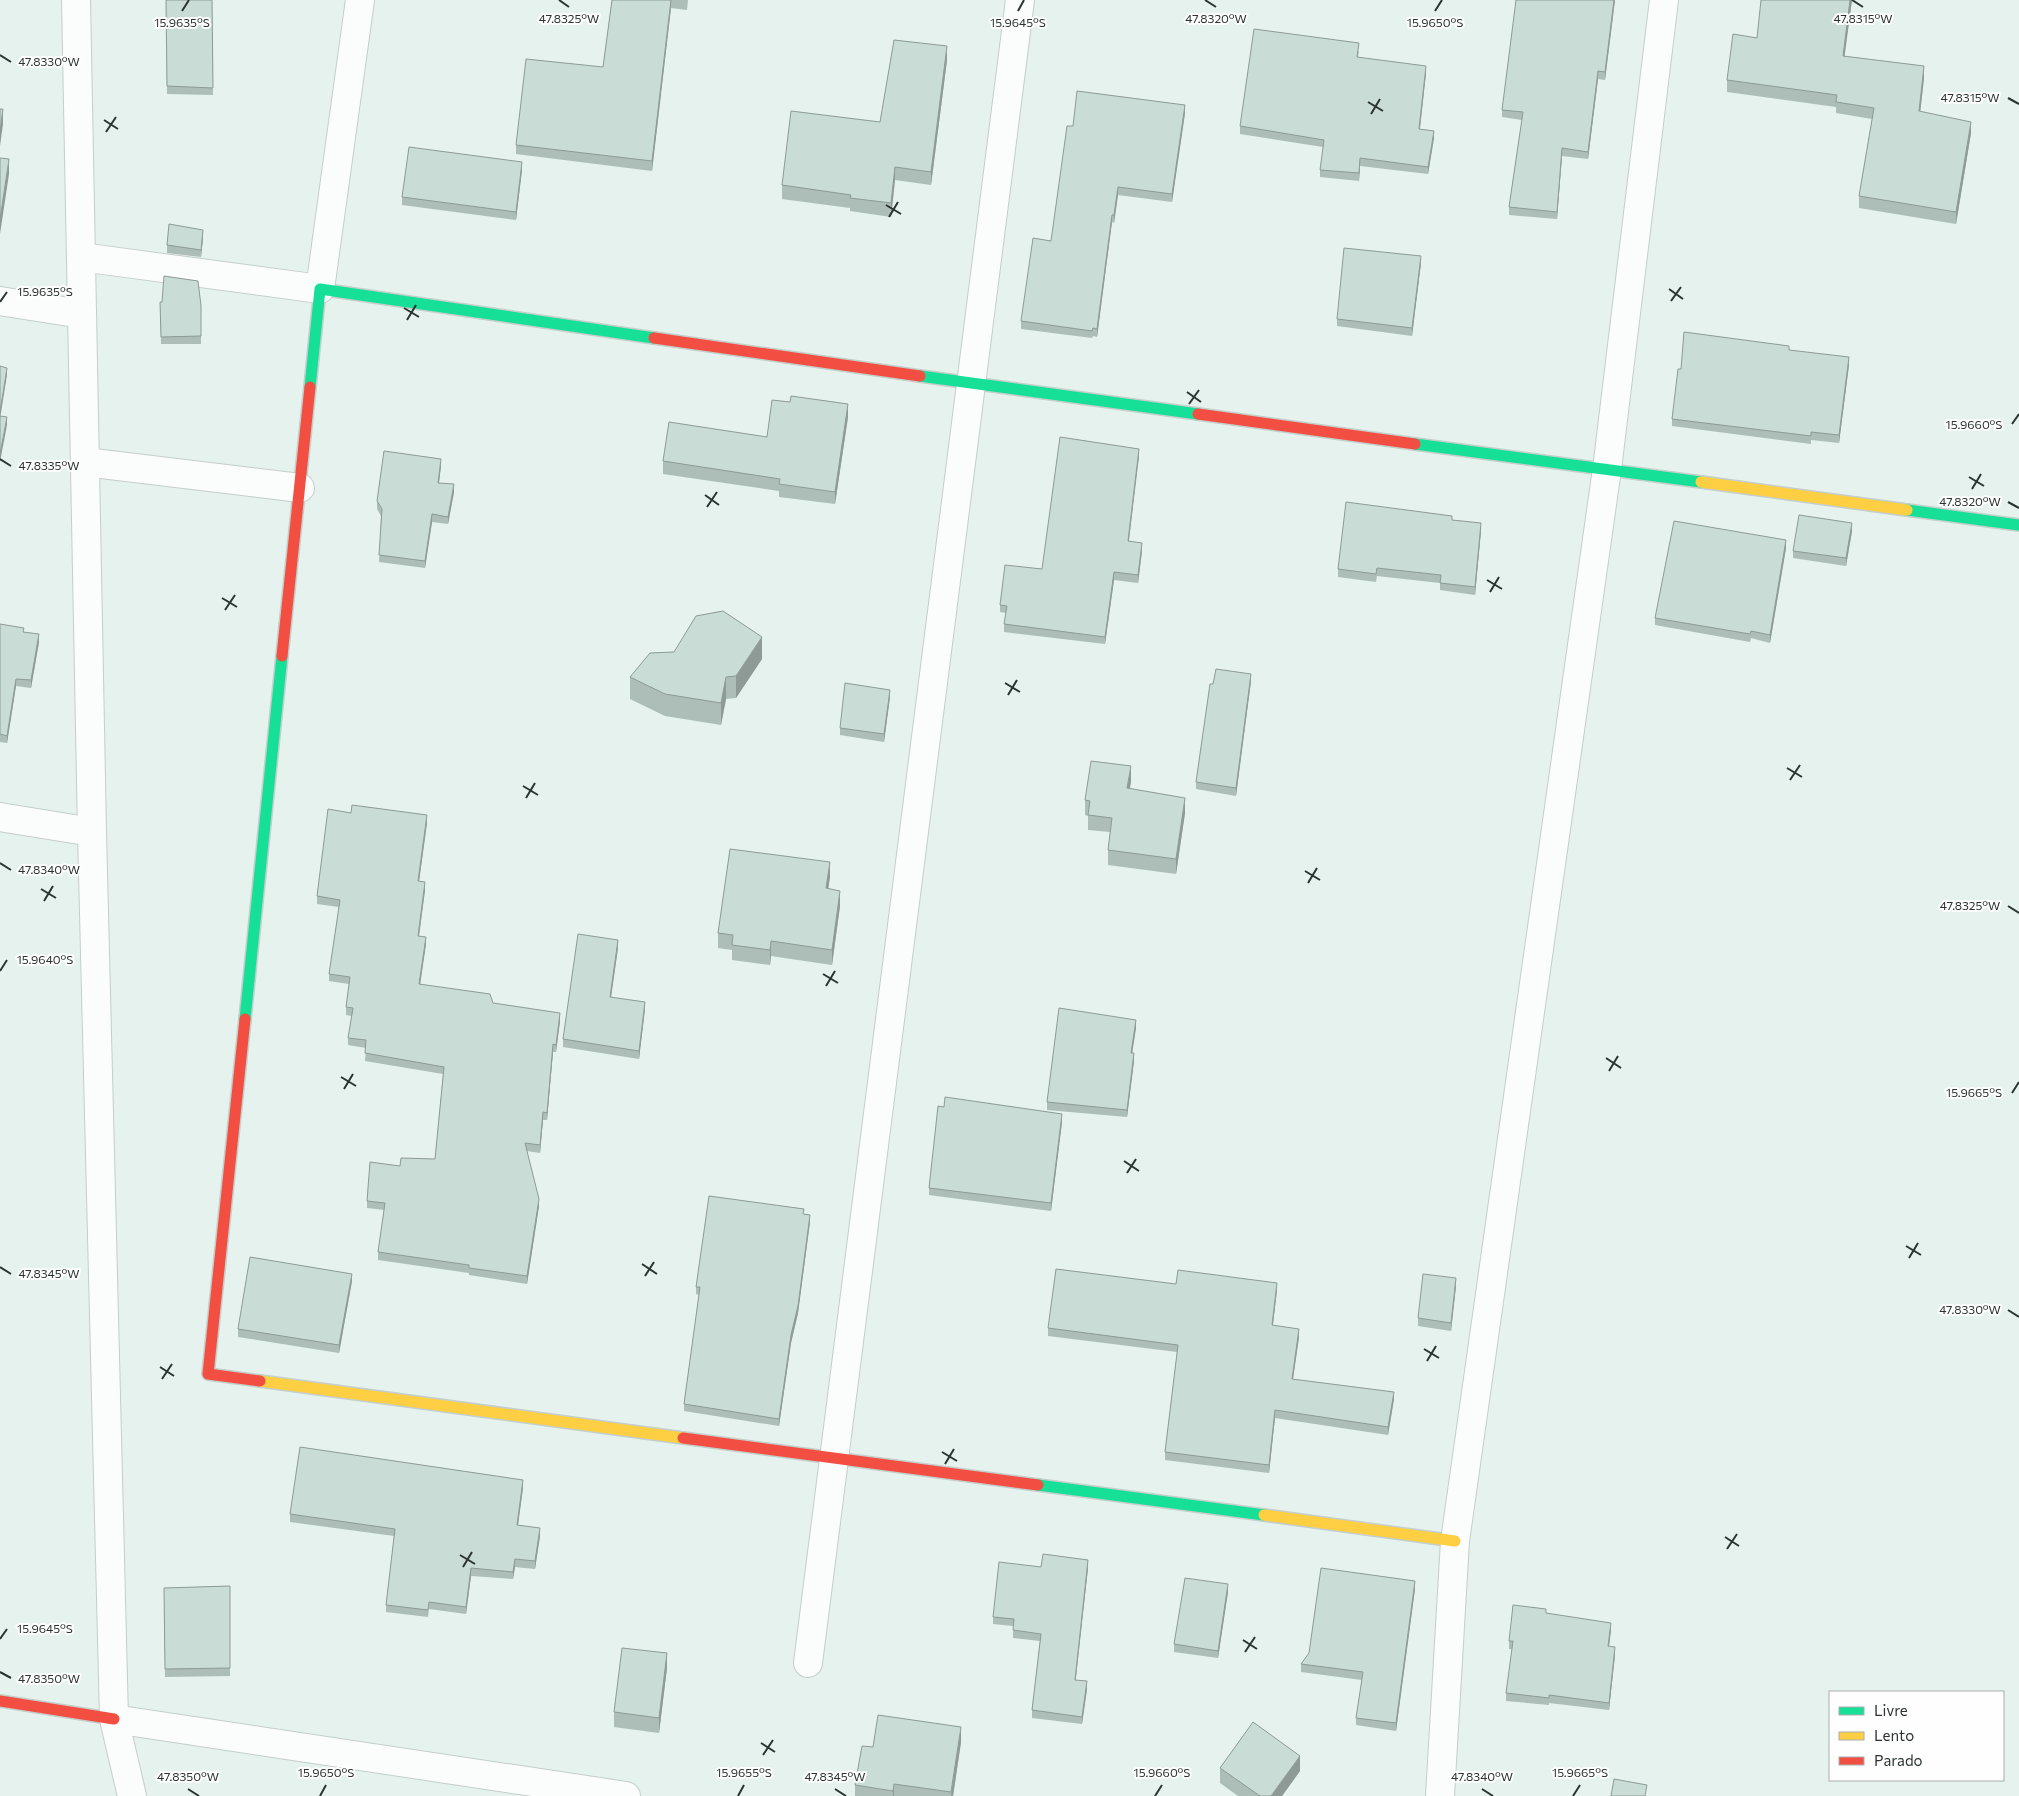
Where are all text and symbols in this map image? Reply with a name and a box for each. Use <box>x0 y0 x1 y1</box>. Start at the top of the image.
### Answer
text: 47.8325°W <box>539 11 599 25</box>
text: 47.8320°W <box>1185 11 1247 25</box>
text: 47.8315°W <box>1833 11 1893 25</box>
text: 15.9635°S <box>154 15 210 29</box>
text: 15.9645°S <box>990 15 1046 29</box>
text: 15.9650°S <box>1407 15 1463 29</box>
text: 47.8330°W <box>18 54 80 68</box>
text: 47.8315°W <box>1940 90 2000 104</box>
text: 15.9635°S <box>17 284 73 298</box>
text: 15.9660°S <box>1946 417 2002 431</box>
text: 47.8335°W <box>19 458 79 472</box>
text: 47.8320°W <box>1939 494 2001 508</box>
text: 47.8340°W <box>18 862 80 876</box>
text: 47.8325°W <box>1940 898 2000 912</box>
text: 15.9640°S <box>17 952 73 966</box>
text: 15.9665°S <box>1946 1085 2002 1099</box>
text: 47.8345°W <box>18 1266 80 1280</box>
text: 47.8330°W <box>1939 1302 2001 1316</box>
text: 15.9645°S <box>17 1621 73 1635</box>
text: 47.8350°W <box>18 1671 80 1685</box>
legend <box>1829 1691 2004 1781</box>
text: Livre <box>1874 1701 1908 1719</box>
text: Lento <box>1874 1726 1914 1744</box>
text: Parado <box>1874 1751 1923 1769</box>
text: 15.9650°S <box>298 1765 354 1779</box>
text: 15.9655°S <box>716 1765 772 1779</box>
text: 15.9660°S <box>1134 1765 1190 1779</box>
text: 15.9665°S <box>1552 1765 1608 1779</box>
text: 47.8350°W <box>157 1769 219 1783</box>
text: 47.8345°W <box>804 1769 866 1783</box>
text: 47.8340°W <box>1451 1769 1513 1783</box>

